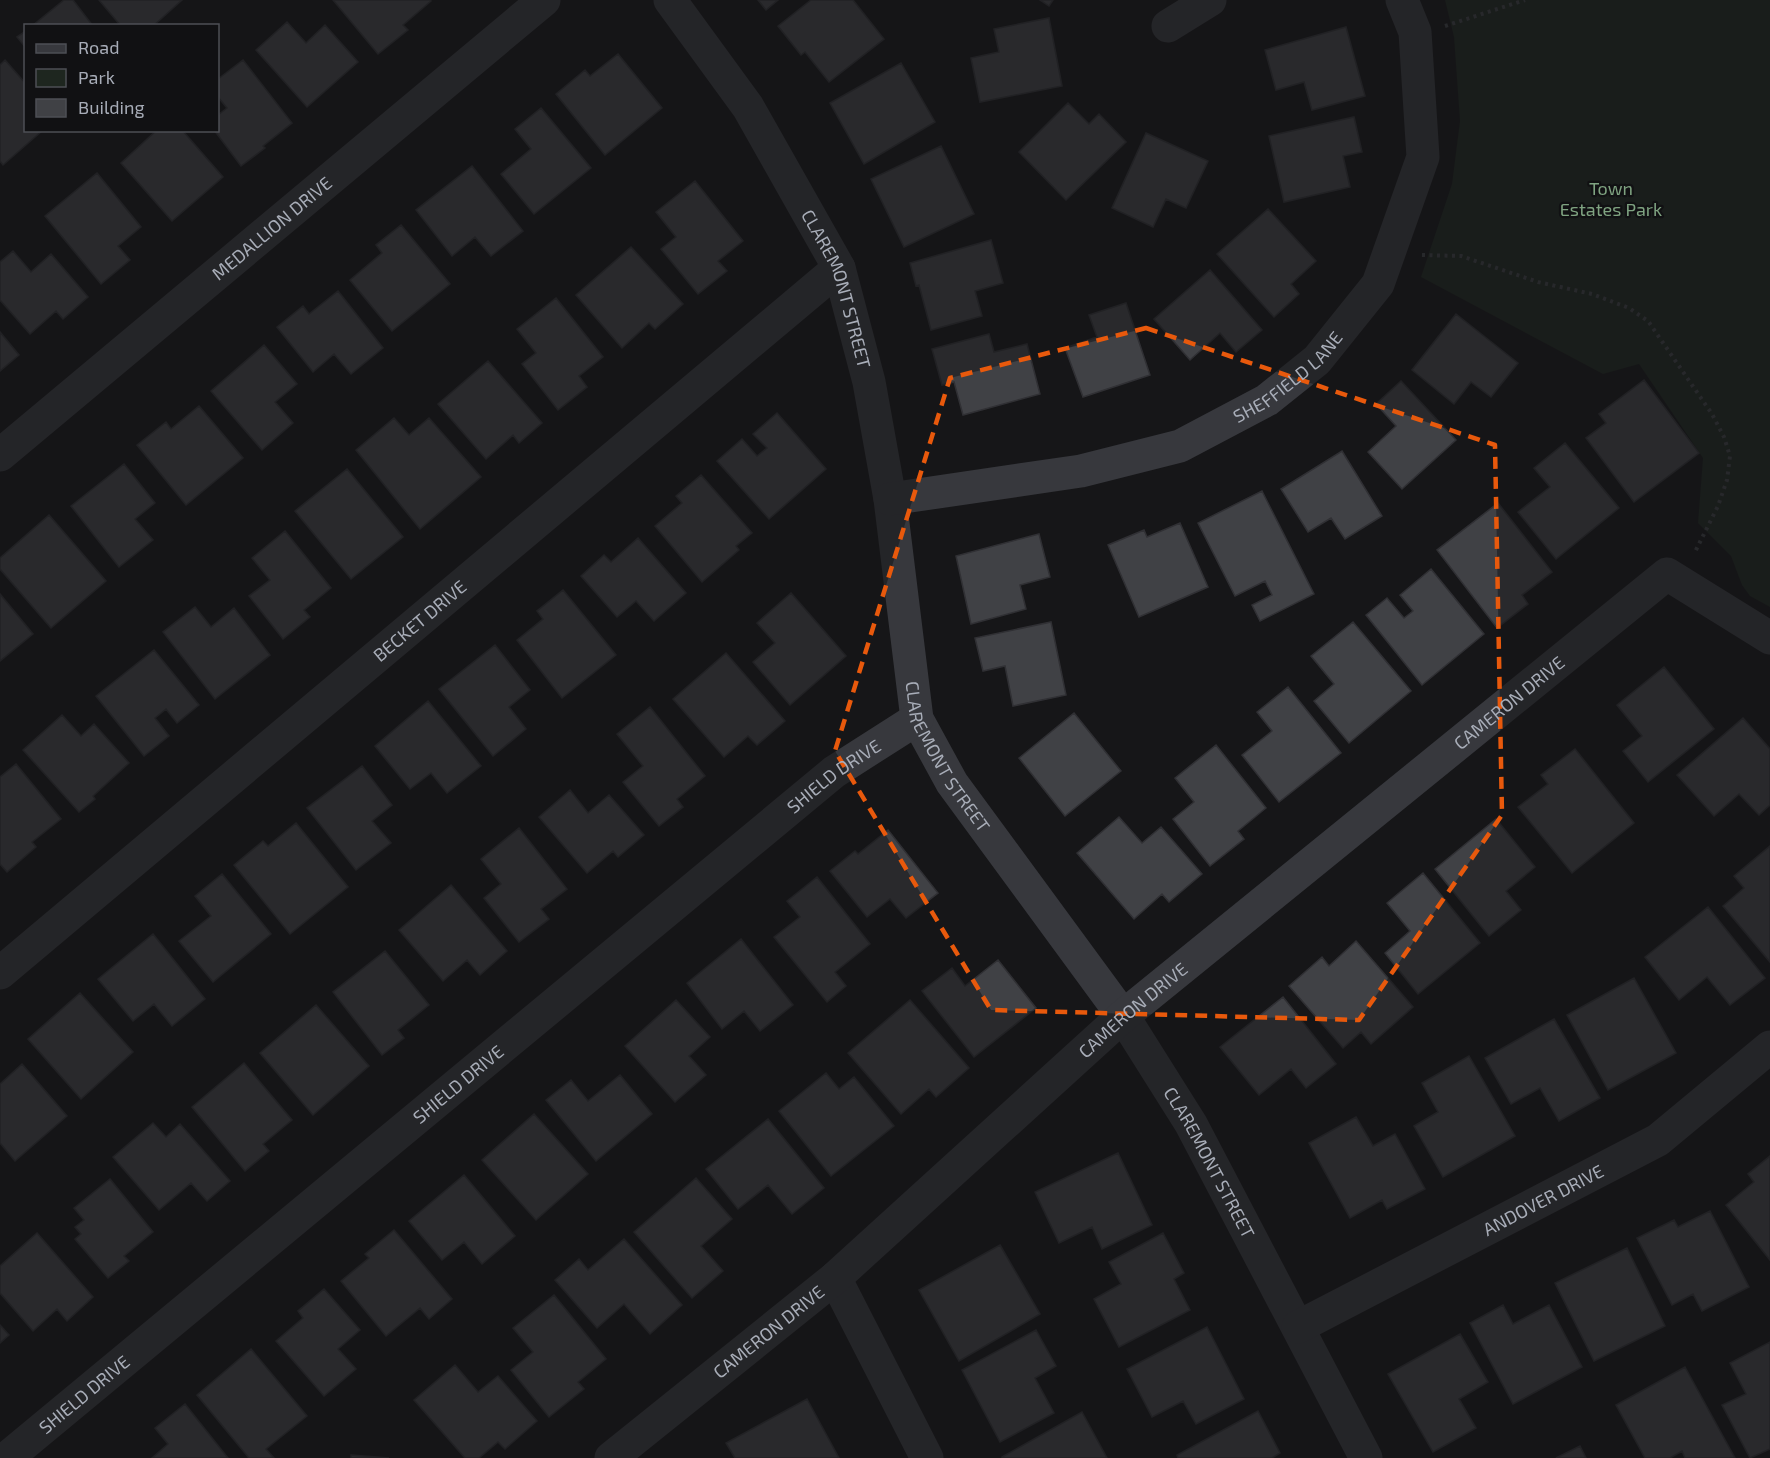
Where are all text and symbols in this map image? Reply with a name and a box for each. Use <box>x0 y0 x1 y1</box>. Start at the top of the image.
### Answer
legend <box>24 24 219 132</box>
text: Road <box>78 36 119 58</box>
text: Park <box>78 66 115 88</box>
text: Building <box>78 96 145 118</box>
street label: MEDALLION DRIVE <box>207 171 336 284</box>
park label: Town Estates Park <box>1560 177 1662 220</box>
street label: CLAREMONT STREET <box>797 205 876 371</box>
street label: SHEFFIELD LANE <box>1229 327 1347 427</box>
street label: BECKET DRIVE <box>368 575 471 666</box>
street label: CAMERON DRIVE <box>1449 651 1569 754</box>
street label: CLAREMONT STREET <box>901 680 995 836</box>
street label: SHIELD DRIVE <box>782 734 885 818</box>
street label: CAMERON DRIVE <box>1074 957 1192 1062</box>
street label: SHIELD DRIVE <box>408 1040 508 1128</box>
street label: CLAREMONT STREET <box>1159 1083 1260 1242</box>
street label: ANDOVER DRIVE <box>1479 1159 1607 1240</box>
street label: CAMERON DRIVE <box>709 1280 828 1383</box>
street label: SHIELD DRIVE <box>34 1350 134 1438</box>

